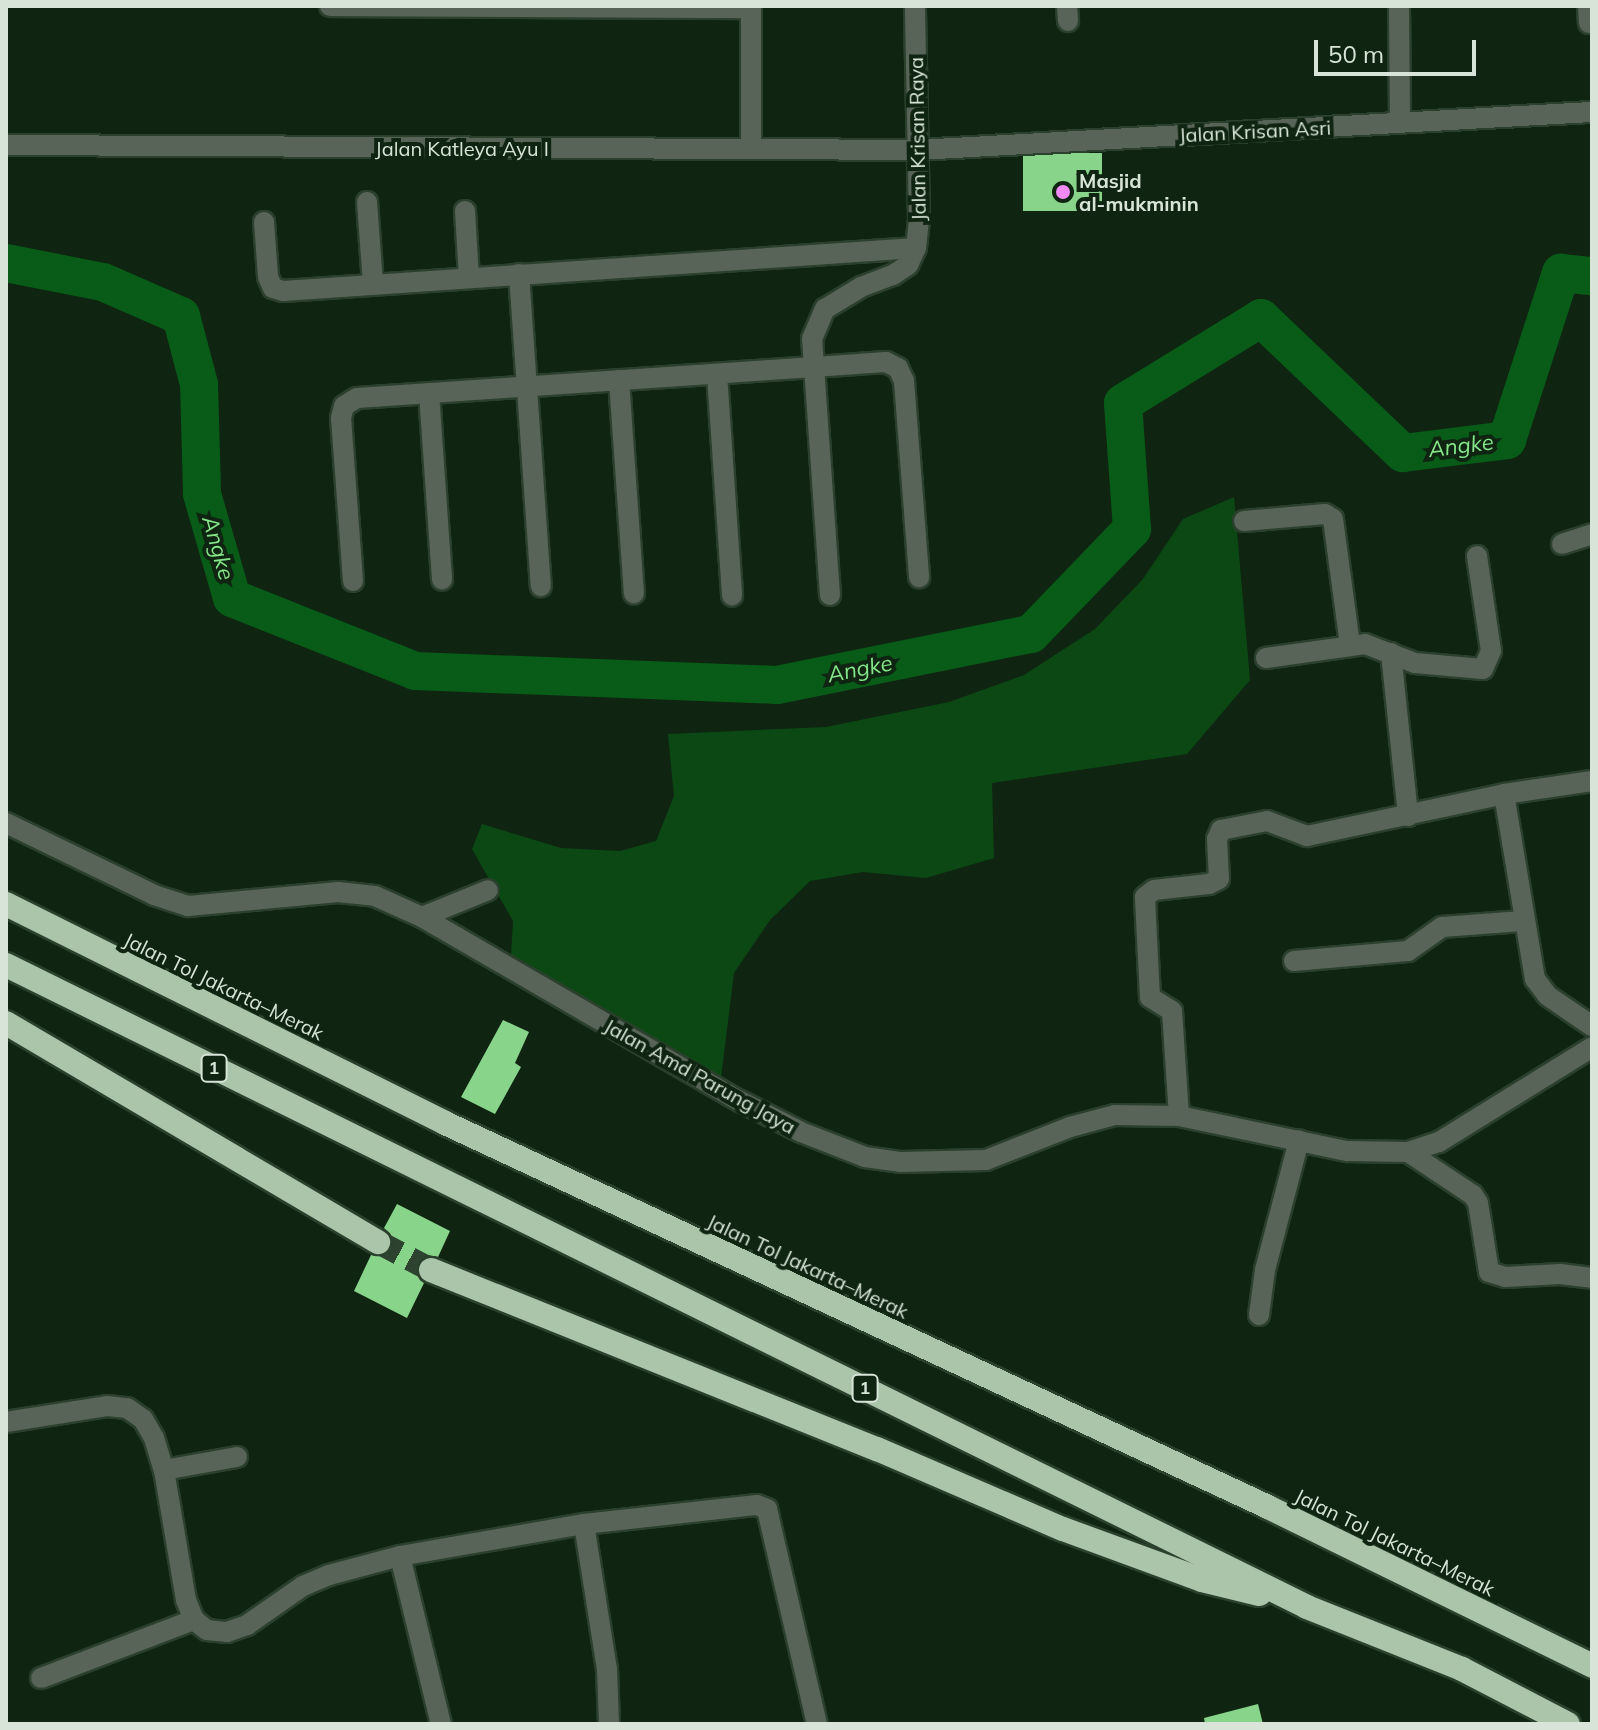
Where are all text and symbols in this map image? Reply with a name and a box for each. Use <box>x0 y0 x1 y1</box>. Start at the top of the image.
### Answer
scale bar <box>1318 24 1480 74</box>
text: 50 m <box>1328 39 1384 69</box>
street label: Jalan Krisan Raya <box>904 57 930 221</box>
street label: Jalan Krisan Asri <box>1178 115 1332 147</box>
street label: Jalan Katleya Ayu I <box>375 136 549 160</box>
place label: Masjid al-mukminin <box>1079 168 1199 215</box>
marker: Masjid al-mukminin <box>1054 183 1072 201</box>
water label: Angke <box>1427 429 1495 463</box>
water label: Angke <box>196 513 240 583</box>
water label: Angke <box>825 650 895 688</box>
street label: Jalan Tol Jakarta–Merak <box>120 927 328 1045</box>
street label: Jalan Amd Parung Jaya <box>600 1013 800 1139</box>
road number: 1 <box>200 1054 228 1082</box>
street label: Jalan Tol Jakarta–Merak <box>704 1209 912 1323</box>
road number: 1 <box>851 1374 879 1402</box>
street label: Jalan Tol Jakarta–Merak <box>1291 1483 1499 1601</box>

